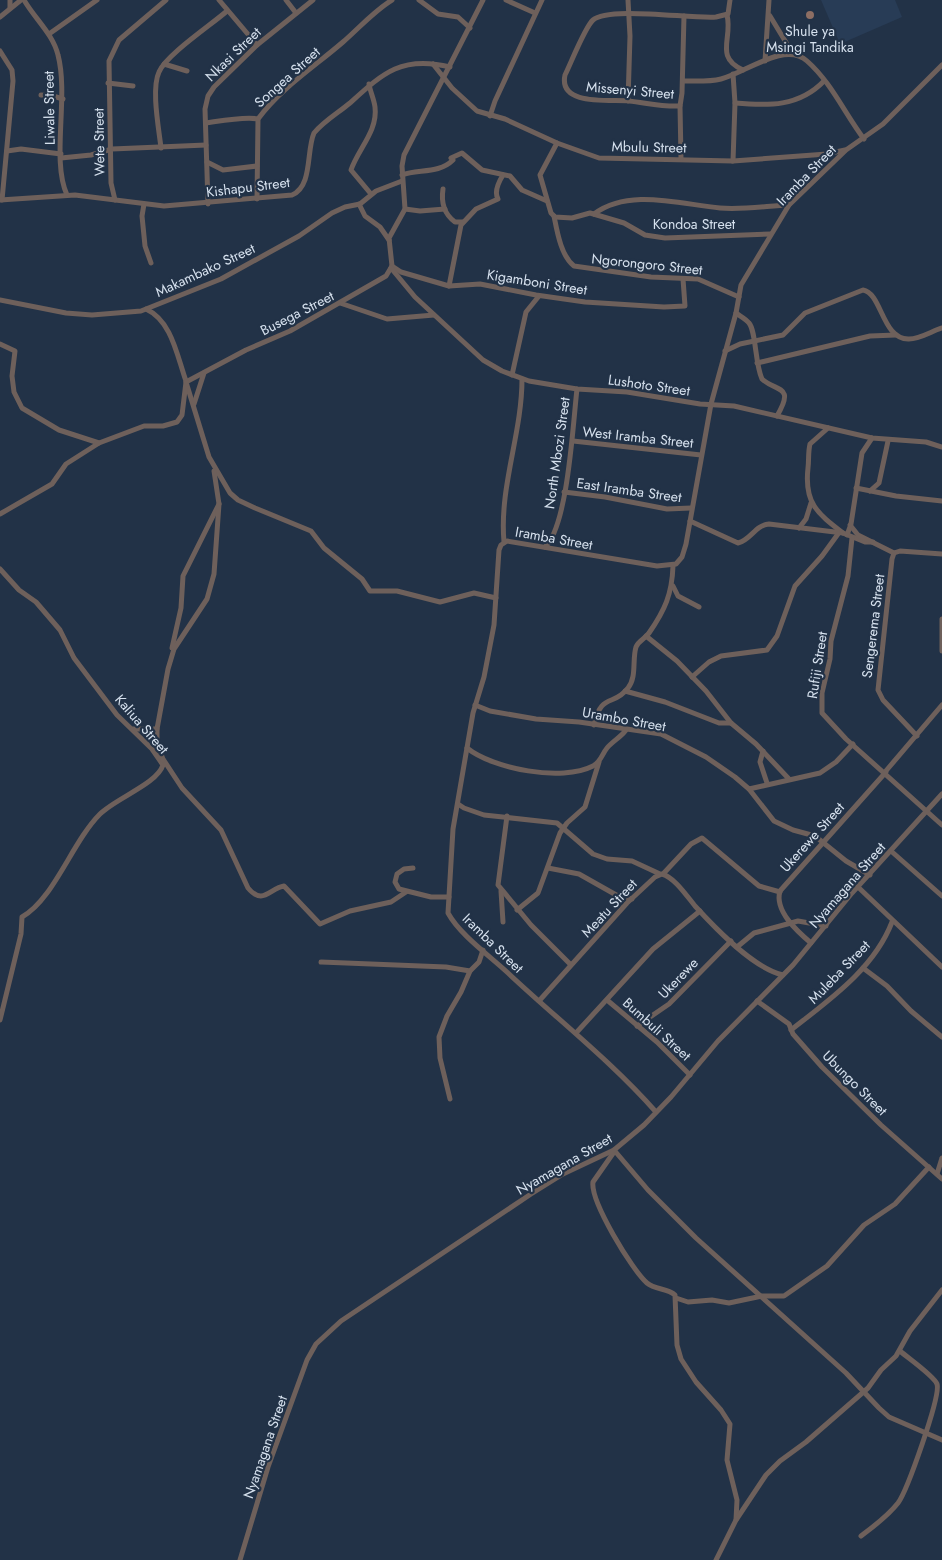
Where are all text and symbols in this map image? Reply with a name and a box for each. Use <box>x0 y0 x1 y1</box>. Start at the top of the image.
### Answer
marker: Shule ya Msingi Tandika <box>804 9 816 21</box>
place label: Shule ya Msingi Tandika <box>766 21 854 57</box>
street label: Nkasi Street <box>201 22 266 86</box>
street label: Songea Street <box>250 42 325 112</box>
street label: Liwale Street <box>38 70 60 145</box>
street label: Missenyi Street <box>585 76 675 104</box>
street label: Wete Street <box>88 107 110 176</box>
street label: Mbulu Street <box>611 136 687 158</box>
street label: Iramba Street <box>772 139 841 210</box>
street label: Kishapu Street <box>205 172 292 202</box>
street label: Kondoa Street <box>653 214 736 234</box>
street label: Makambako Street <box>152 238 259 302</box>
street label: Ngorongoro Street <box>590 248 704 280</box>
street label: Kigamboni Street <box>485 264 589 300</box>
street label: Busega Street <box>257 286 338 340</box>
street label: Lushoto Street <box>607 369 692 401</box>
street label: North Mbozi Street <box>539 395 575 510</box>
street label: West Iramba Street <box>582 421 695 453</box>
street label: East Iramba Street <box>575 473 683 507</box>
street label: Iramba Street <box>514 521 595 555</box>
street label: Sengerema Street <box>857 572 889 679</box>
street label: Rufiji Street <box>802 629 832 700</box>
street label: Kaliua Street <box>110 690 174 759</box>
street label: Urambo Street <box>581 702 668 736</box>
street label: Ukerewe Street <box>775 797 849 876</box>
street label: Nyamagana Street <box>804 837 890 932</box>
street label: Meatu Street <box>577 874 642 942</box>
street label: Iramba Street <box>458 909 529 978</box>
street label: Muleba Street <box>804 935 875 1008</box>
street label: Ukerewe <box>653 953 703 1003</box>
street label: Bumbuli Street <box>618 993 696 1066</box>
street label: Ubungo Street <box>818 1046 892 1120</box>
street label: Nyamagana Street <box>512 1128 616 1200</box>
street label: Nyamagana Street <box>238 1392 292 1501</box>

